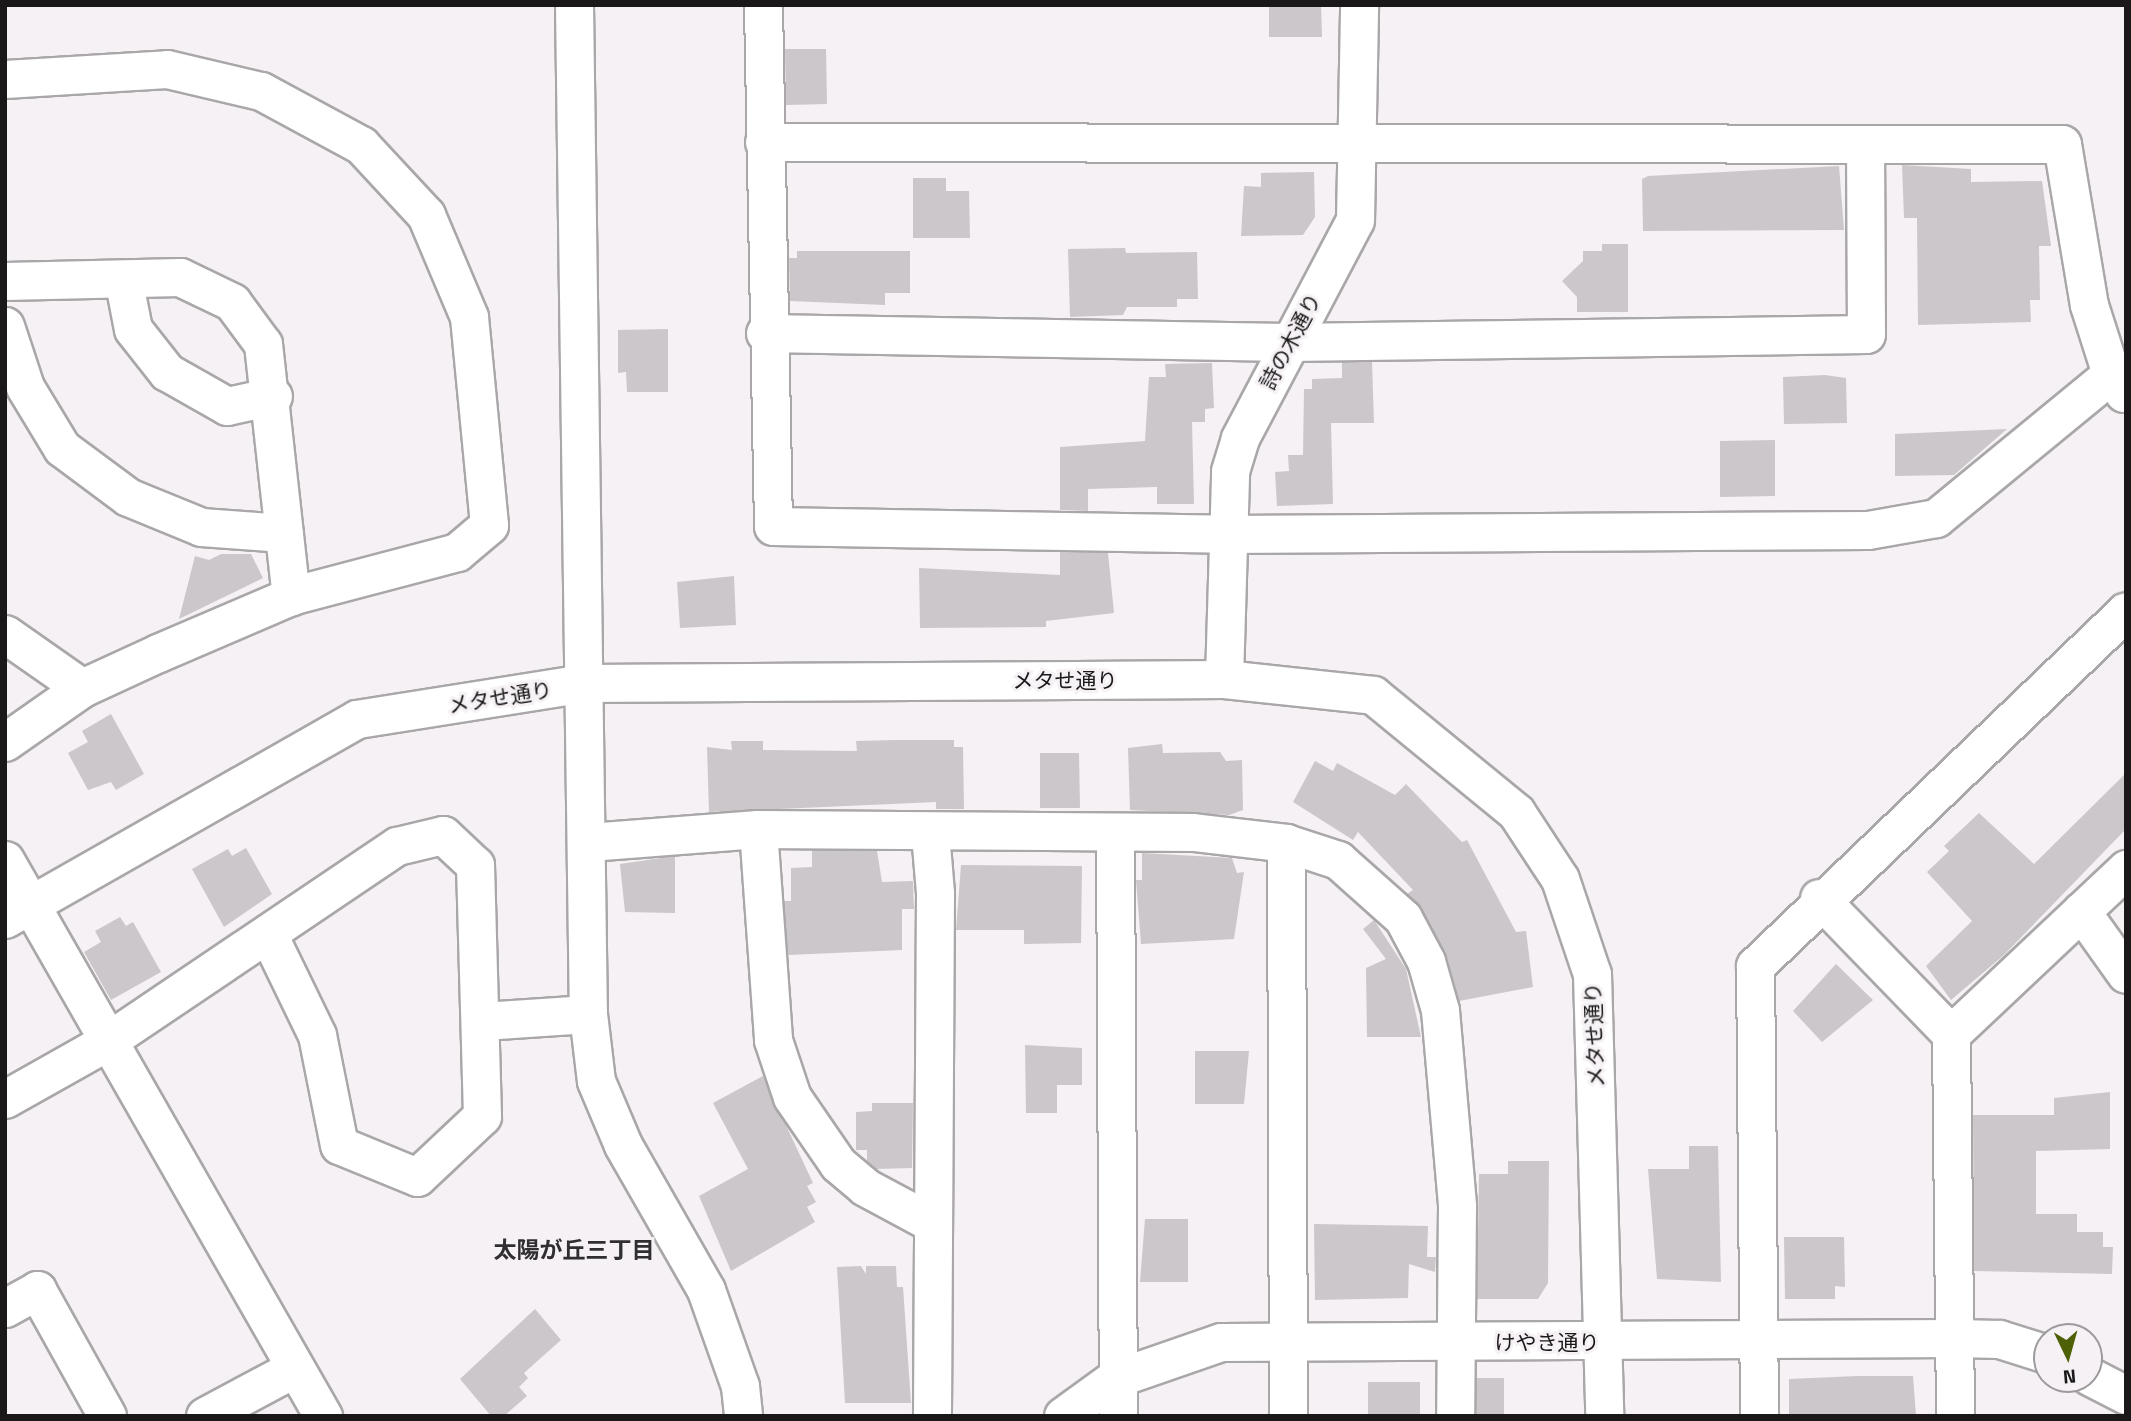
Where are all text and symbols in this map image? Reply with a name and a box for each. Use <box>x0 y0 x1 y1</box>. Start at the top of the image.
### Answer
street label: 詩の木通り <box>1254 289 1326 393</box>
street label: メタせ通り <box>1013 667 1117 693</box>
street label: メタせ通り <box>446 676 554 718</box>
street label: メタせ通り <box>1580 982 1608 1088</box>
district label: 太陽が丘三丁目 <box>494 1236 654 1264</box>
north arrow <box>2033 1323 2103 1393</box>
street label: けやき通り <box>1495 1329 1599 1355</box>
text: N <box>2062 1362 2078 1392</box>

